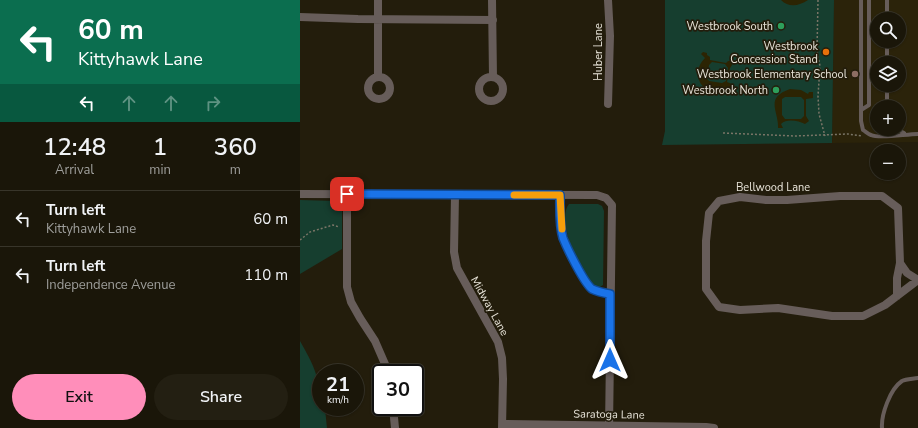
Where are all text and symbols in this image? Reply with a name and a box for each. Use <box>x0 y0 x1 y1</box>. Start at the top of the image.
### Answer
text: 60 m <box>78 11 144 49</box>
map controls <box>870 12 906 180</box>
button: search <box>870 12 906 48</box>
icon: left <box>12 16 64 68</box>
place label: Westbrook South <box>687 19 773 34</box>
marker: Westbrook South <box>776 21 786 31</box>
street label: Huber Lane <box>591 23 606 81</box>
place label: Westbrook Concession Stand <box>730 39 818 67</box>
text: Kittyhawk Lane <box>78 47 203 71</box>
marker: Westbrook Concession Stand <box>821 47 831 57</box>
button: layers <box>870 56 906 92</box>
place label: Westbrook Elementary School <box>697 67 848 82</box>
marker: Westbrook Elementary School <box>850 69 860 79</box>
place label: Westbrook North <box>682 83 768 98</box>
marker: Westbrook North <box>771 85 781 95</box>
icon: left <box>76 92 98 114</box>
icon: ahead <box>118 92 140 114</box>
icon: ahead <box>160 92 182 114</box>
icon: right <box>202 92 224 114</box>
button: + <box>870 100 906 136</box>
text: 12:48 <box>43 131 106 163</box>
text: 1 <box>153 131 167 163</box>
text: 360 <box>214 131 257 163</box>
button: − <box>870 144 906 180</box>
text: Arrival <box>55 161 94 179</box>
text: min <box>149 161 171 179</box>
text: m <box>230 161 241 179</box>
pin <box>330 177 364 211</box>
street label: Bellwood Lane <box>736 180 810 195</box>
icon: arrive <box>336 183 358 205</box>
text: Turn left <box>46 200 105 220</box>
icon: left <box>12 208 34 230</box>
text: 60 m <box>253 209 288 229</box>
text: Kittyhawk Lane <box>46 220 136 238</box>
text: Turn left <box>46 256 105 276</box>
icon: left <box>12 264 34 286</box>
text: 110 m <box>244 265 288 285</box>
street label: Midway Lane <box>467 274 512 339</box>
text: Independence Avenue <box>46 276 175 294</box>
position arrow <box>589 339 631 381</box>
speed limit sign: 30 <box>372 364 424 416</box>
text: 21 <box>326 371 350 398</box>
button: Exit <box>12 374 146 420</box>
button: Share <box>154 374 288 420</box>
text: km/h <box>327 393 349 407</box>
street label: Saratoga Lane <box>573 406 645 423</box>

